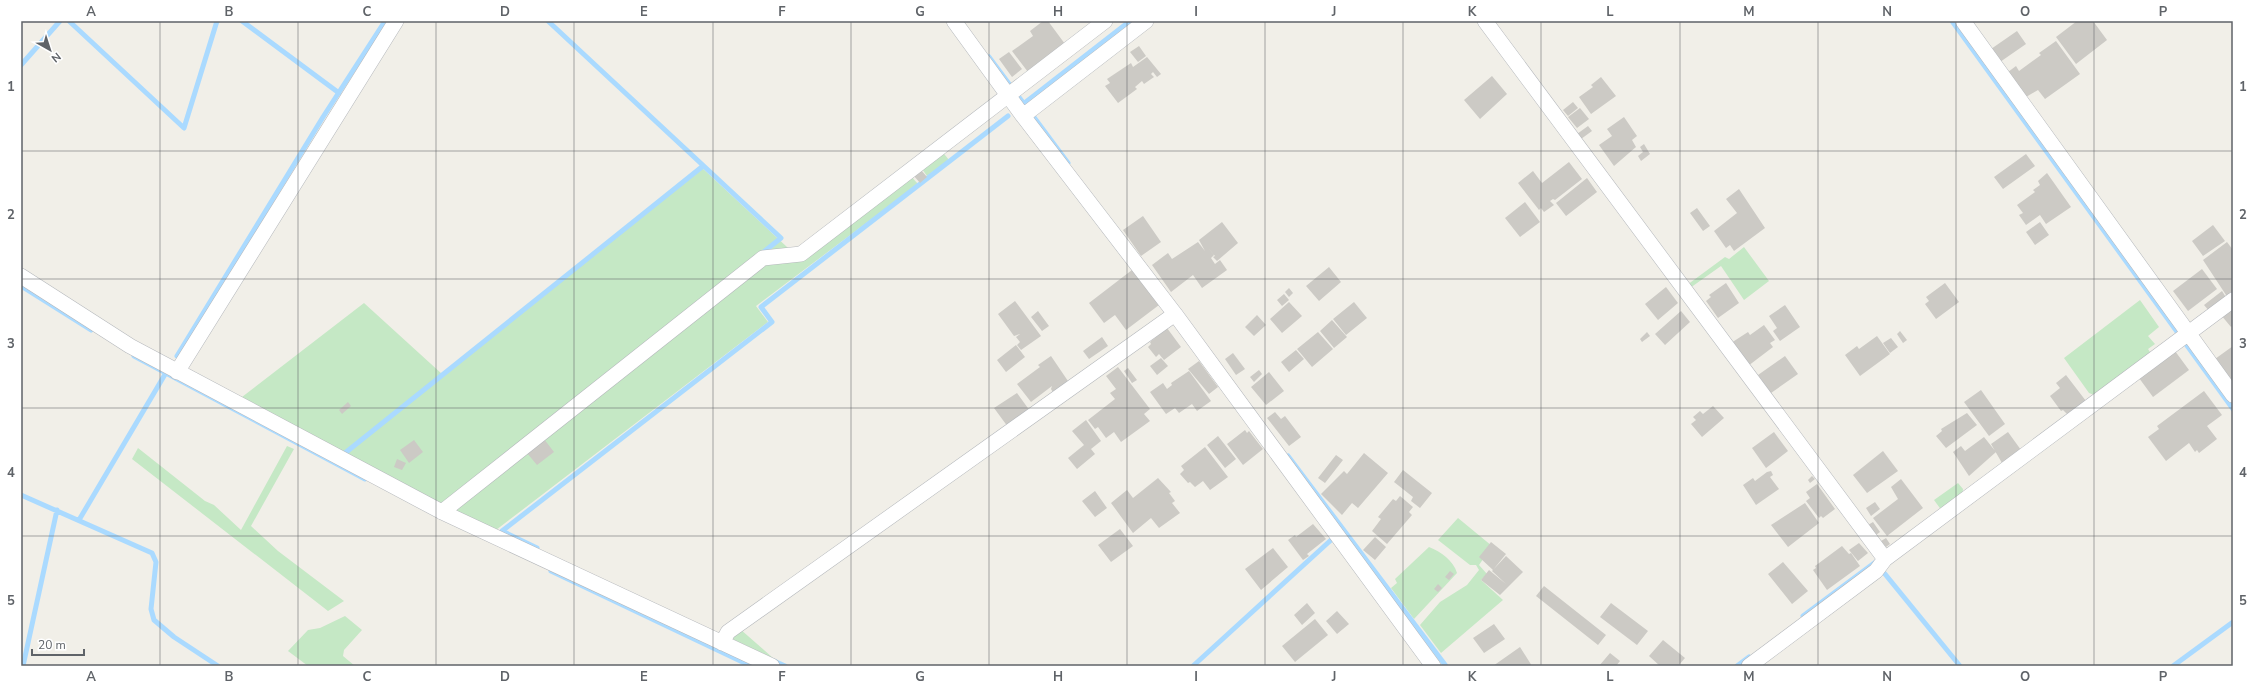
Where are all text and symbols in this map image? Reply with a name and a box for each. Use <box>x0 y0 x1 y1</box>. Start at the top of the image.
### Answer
text: A <box>86 3 96 21</box>
text: B <box>225 3 234 21</box>
text: C <box>363 3 372 21</box>
text: D <box>500 3 510 21</box>
text: E <box>640 3 648 21</box>
text: F <box>778 3 786 21</box>
text: G <box>915 3 925 21</box>
text: H <box>1053 3 1063 21</box>
text: I <box>1194 3 1198 21</box>
text: J <box>1331 3 1336 21</box>
text: K <box>1468 3 1477 21</box>
text: L <box>1606 3 1614 21</box>
text: M <box>1743 3 1755 21</box>
text: N <box>1882 3 1892 21</box>
text: O <box>2020 3 2030 21</box>
text: P <box>2159 3 2168 21</box>
north arrow <box>30 30 70 70</box>
text: N <box>48 49 64 66</box>
text: 1 <box>7 78 15 96</box>
text: 1 <box>2239 78 2247 96</box>
text: 2 <box>7 206 15 224</box>
text: 2 <box>2239 206 2247 224</box>
text: 3 <box>7 335 15 353</box>
text: 3 <box>2239 335 2247 353</box>
text: 4 <box>7 464 15 482</box>
text: 4 <box>2239 464 2247 482</box>
text: 5 <box>7 592 15 610</box>
text: 5 <box>2239 592 2247 610</box>
scale bar <box>32 631 84 657</box>
text: 20 m <box>38 637 66 653</box>
text: A <box>86 668 96 686</box>
text: B <box>225 668 234 686</box>
text: C <box>363 668 372 686</box>
text: D <box>500 668 510 686</box>
text: E <box>640 668 648 686</box>
text: F <box>778 668 786 686</box>
text: G <box>915 668 925 686</box>
text: H <box>1053 668 1063 686</box>
text: I <box>1194 668 1198 686</box>
text: J <box>1331 668 1336 686</box>
text: K <box>1468 668 1477 686</box>
text: L <box>1606 668 1614 686</box>
text: M <box>1743 668 1755 686</box>
text: N <box>1882 668 1892 686</box>
text: O <box>2020 668 2030 686</box>
text: P <box>2159 668 2168 686</box>

